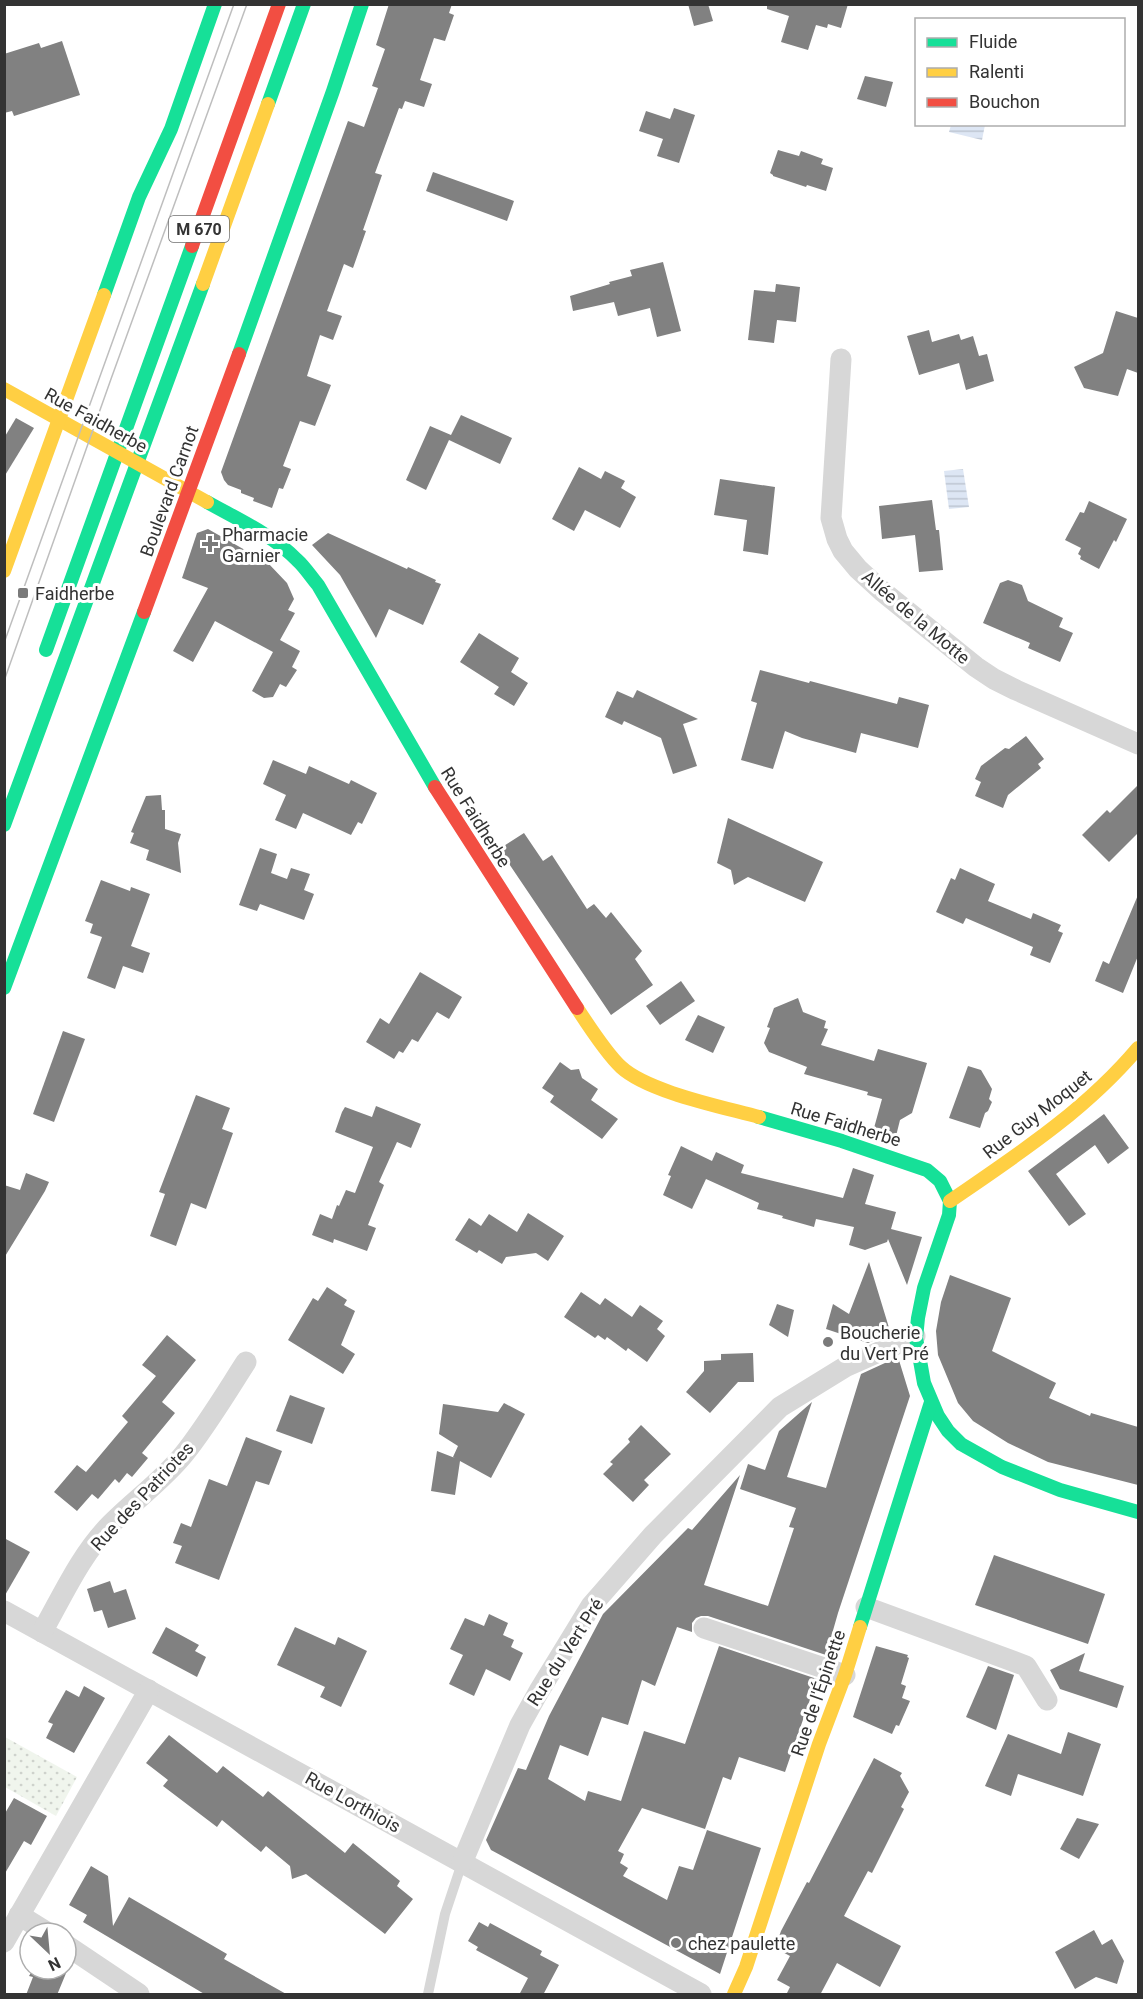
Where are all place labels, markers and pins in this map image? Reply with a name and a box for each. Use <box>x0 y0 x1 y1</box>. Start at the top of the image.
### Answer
place label: Pharmacie Garnier <box>222 524 308 566</box>
marker: Pharmacie Garnier <box>203 537 217 551</box>
place label: Faidherbe <box>35 583 114 604</box>
marker: Faidherbe <box>16 586 30 600</box>
place label: Boucherie du Vert Pré <box>840 1322 929 1364</box>
marker: Boucherie du Vert Pré <box>821 1335 835 1349</box>
place label: chez paulette <box>688 1933 795 1954</box>
marker: chez paulette <box>669 1936 683 1950</box>

